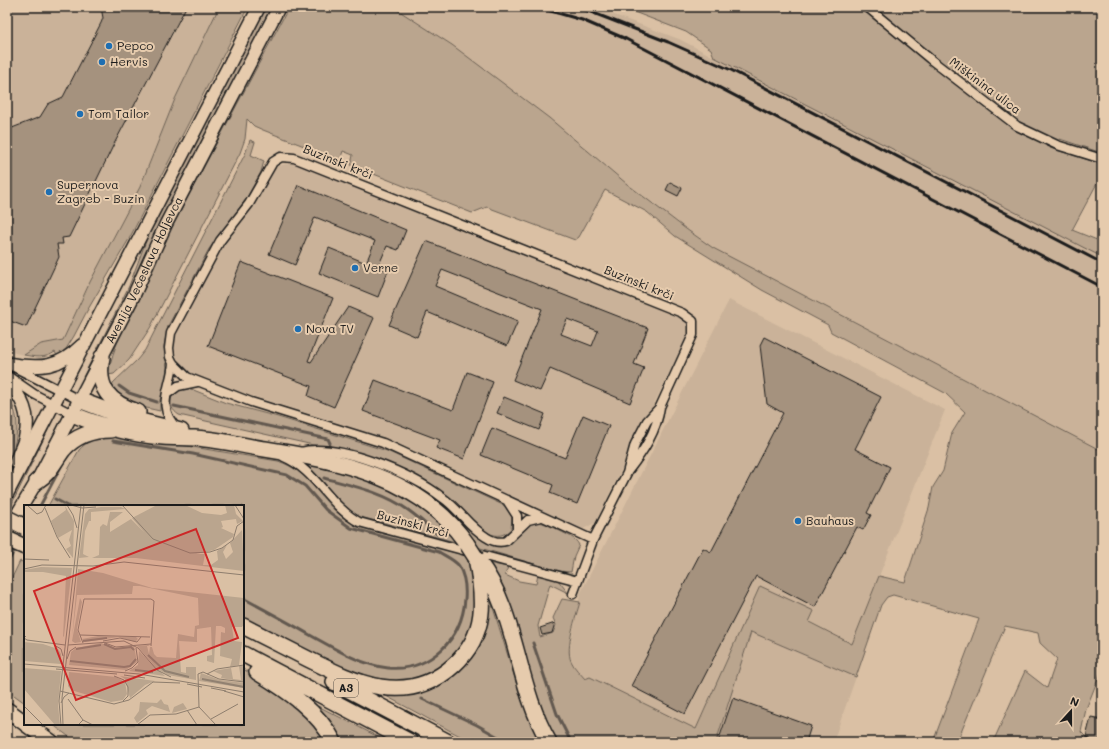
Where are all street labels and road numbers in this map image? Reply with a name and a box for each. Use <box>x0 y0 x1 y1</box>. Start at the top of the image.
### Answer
street label: Miškinina ulica <box>947 53 1024 117</box>
street label: Buzinski krči <box>301 140 376 182</box>
street label: Avenija Većeslava Holjevca <box>101 193 186 346</box>
street label: Buzinski krči <box>602 261 677 303</box>
street label: Buzinski krči <box>376 506 451 540</box>
road number: A3 <box>334 679 358 697</box>

